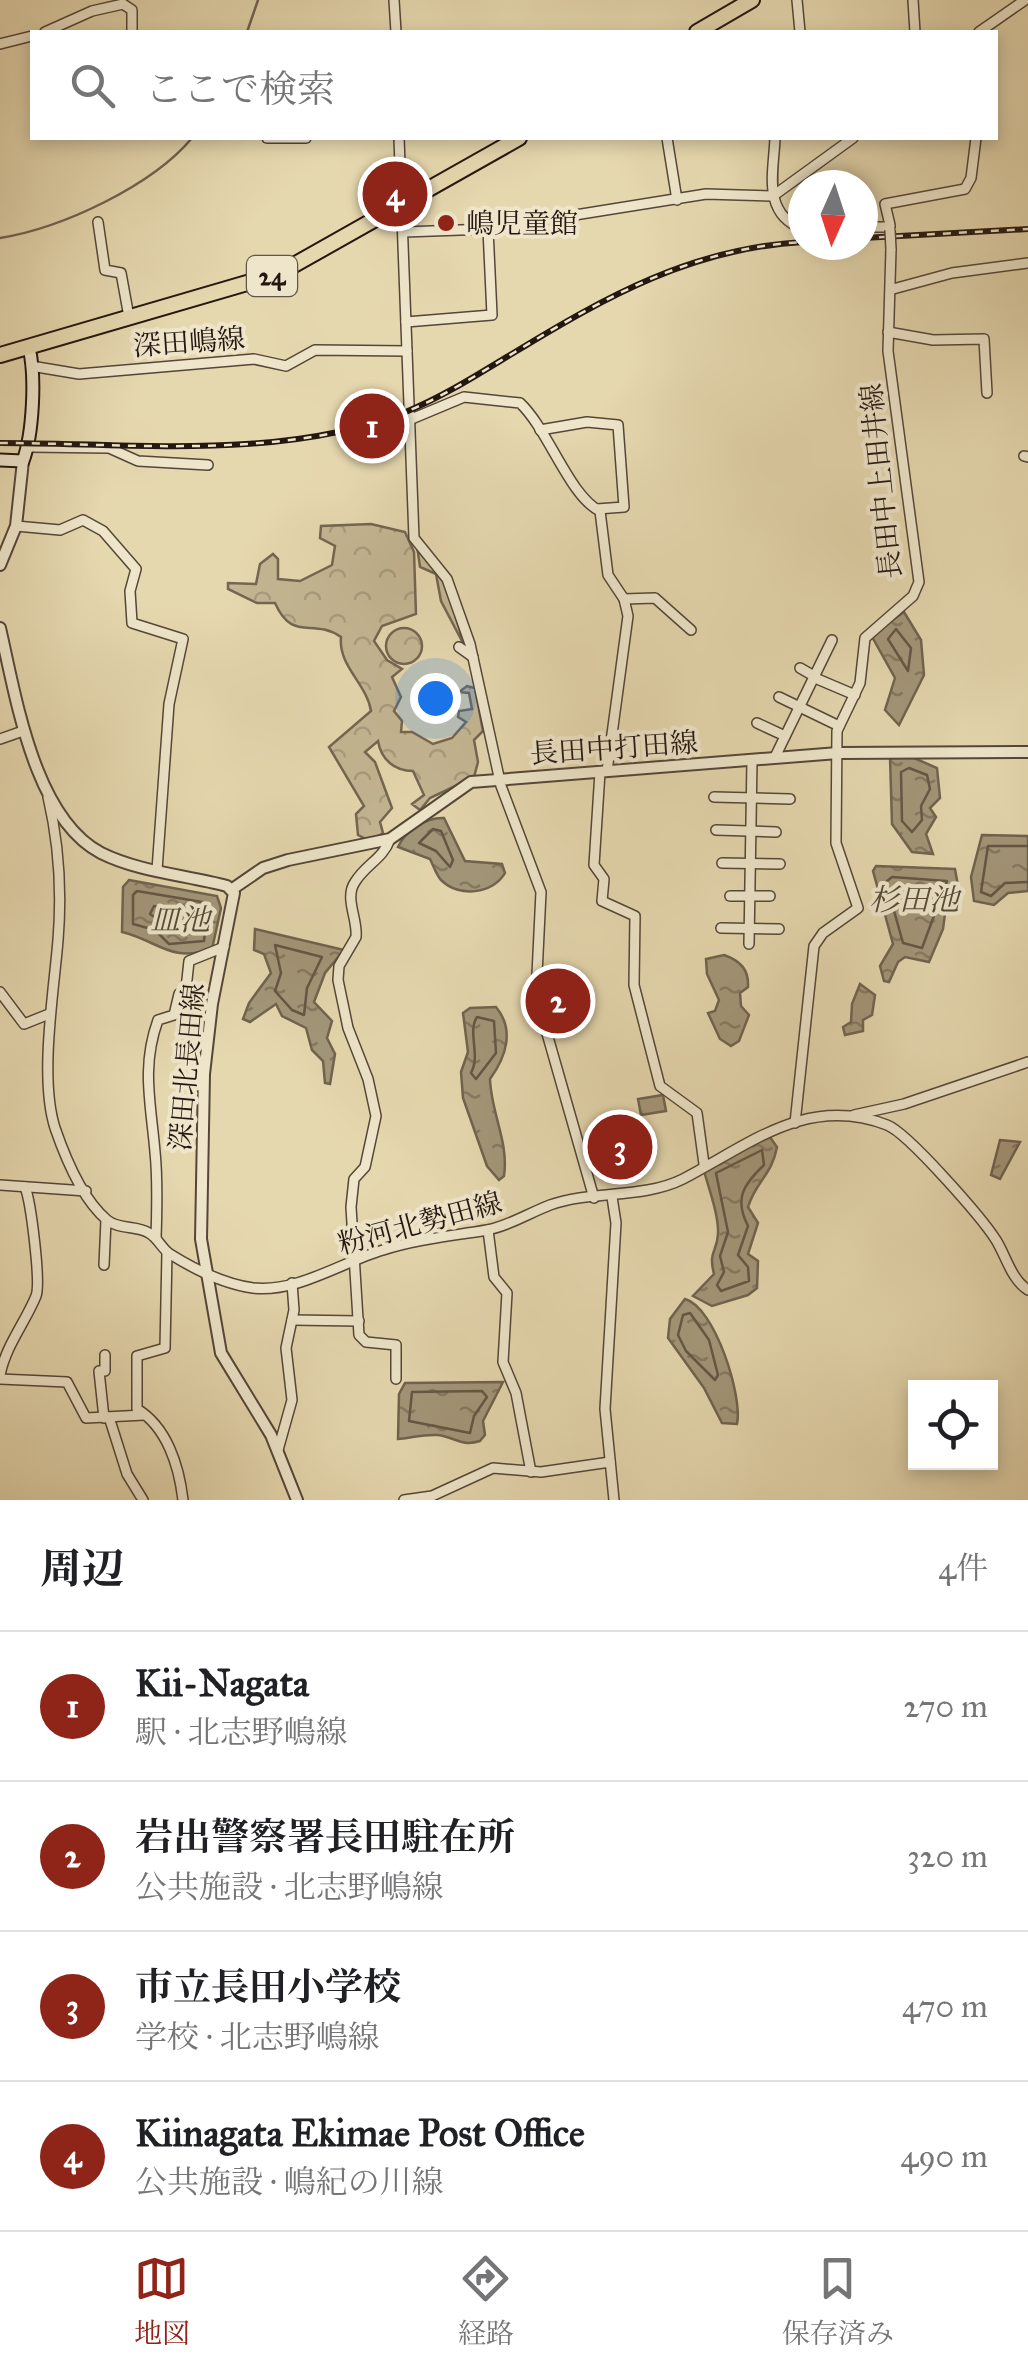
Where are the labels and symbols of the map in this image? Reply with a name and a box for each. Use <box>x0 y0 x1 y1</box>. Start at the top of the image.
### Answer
pin: 4 <box>362 156 428 232</box>
north arrow <box>788 170 878 260</box>
place label: 嶋児童館 <box>466 206 578 241</box>
marker: 嶋児童館 <box>435 212 457 234</box>
road number: 24 <box>247 256 297 296</box>
street label: 深田嶋線 <box>132 321 246 363</box>
street label: 長田中上田井線 <box>853 382 909 580</box>
pin: 1 <box>340 388 404 464</box>
your location <box>410 673 461 724</box>
street label: 長田中打田線 <box>529 725 699 771</box>
water label: 杉田池 <box>869 882 962 918</box>
water label: 皿池 <box>150 902 213 938</box>
pin: 2 <box>526 964 590 1038</box>
street label: 深田北長田線 <box>162 982 212 1152</box>
pin: 3 <box>588 1110 652 1184</box>
street label: 粉河北勢田線 <box>334 1184 506 1262</box>

